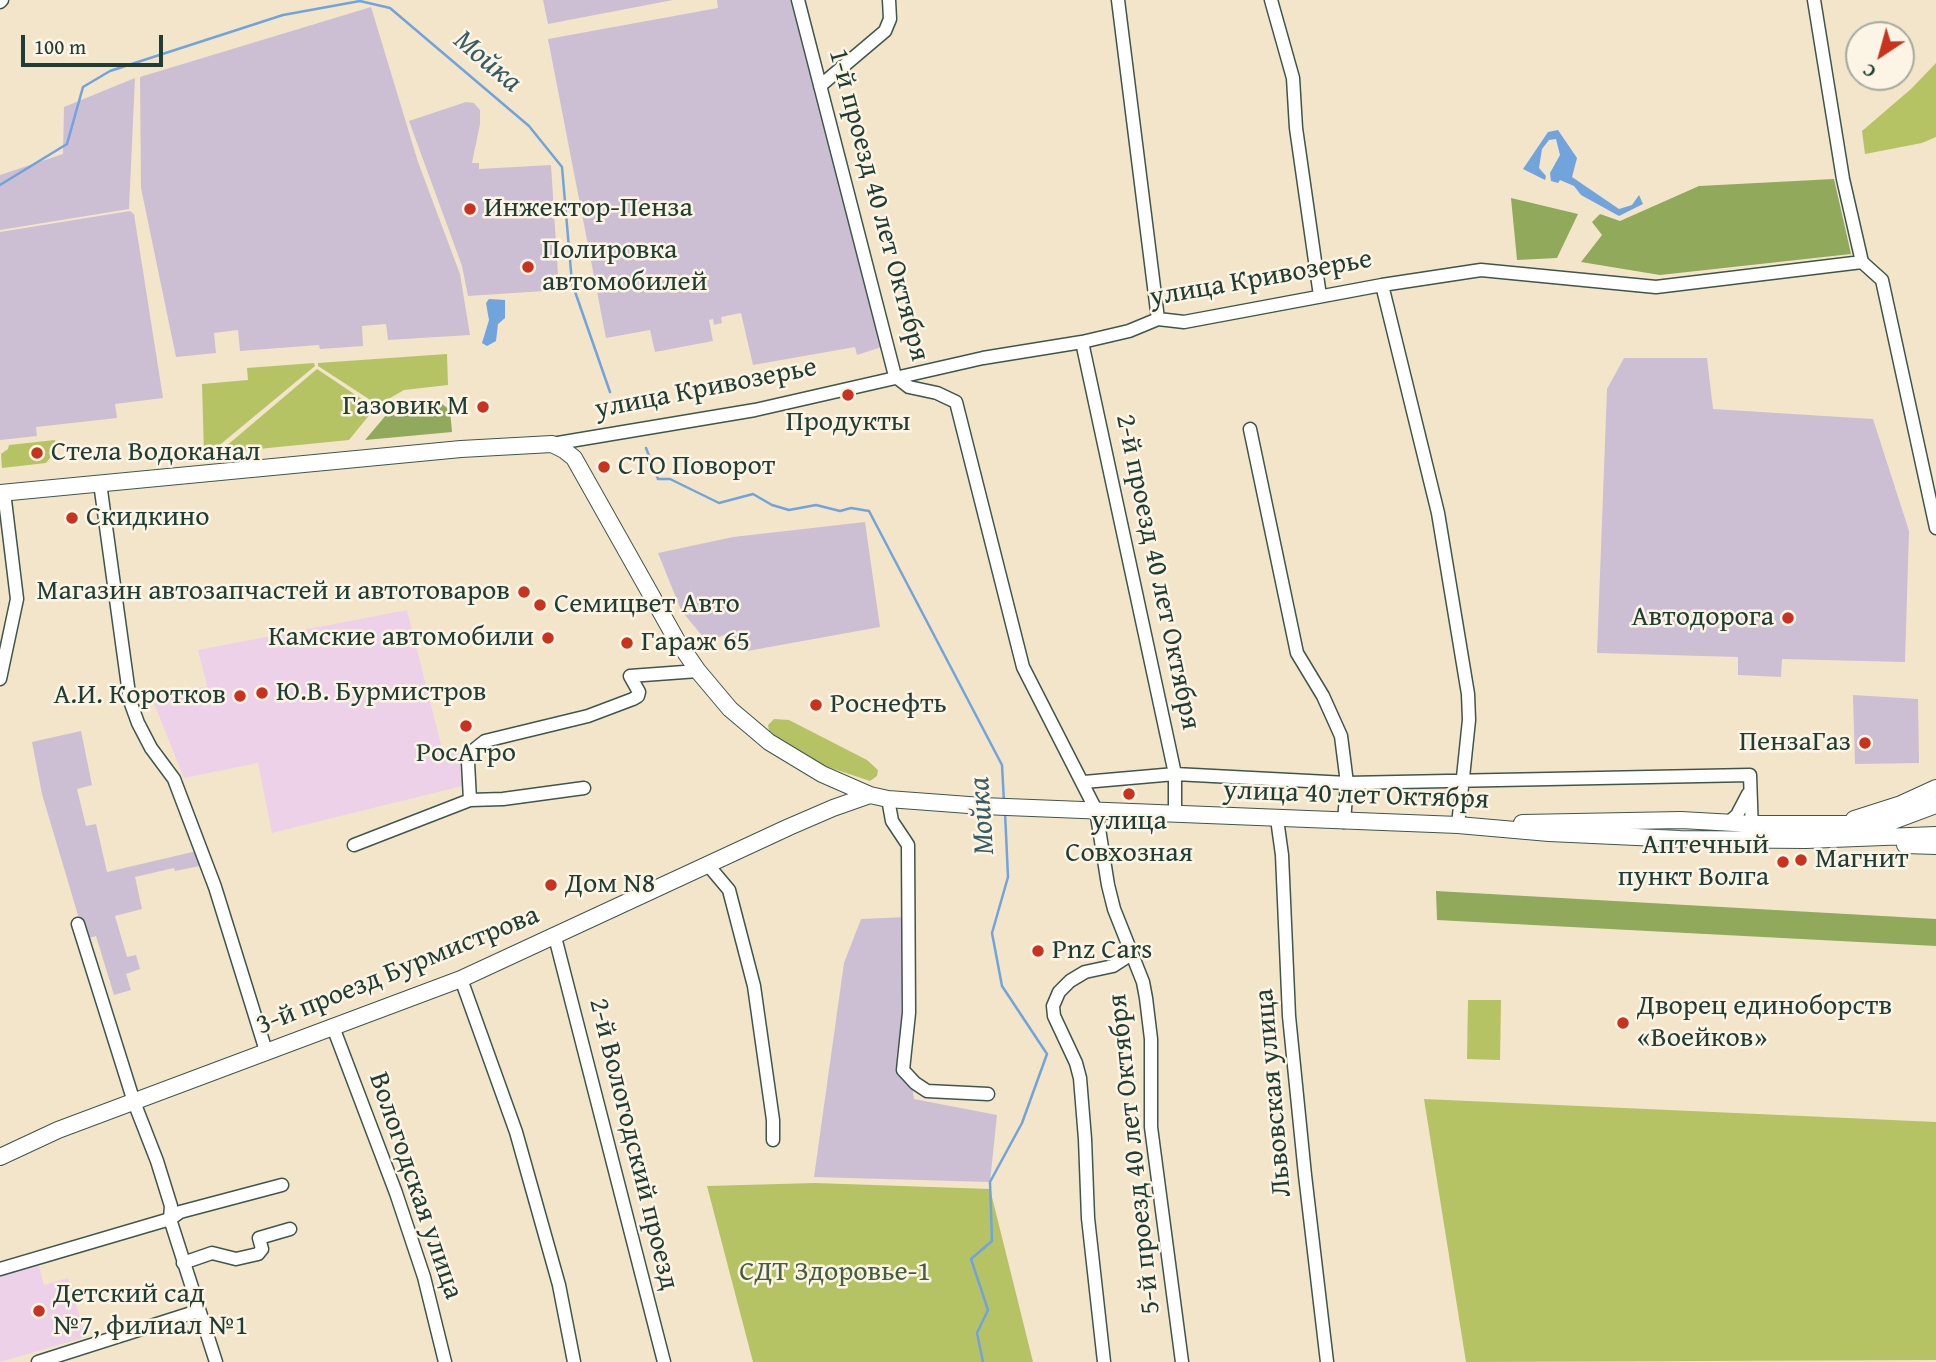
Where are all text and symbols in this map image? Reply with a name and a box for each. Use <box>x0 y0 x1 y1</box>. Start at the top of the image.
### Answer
scale bar <box>24 21 166 65</box>
north arrow <box>1845 21 1915 91</box>
water label: Мойка <box>445 23 529 101</box>
text: 100 m <box>34 31 86 62</box>
street label: 1-й проезд 40 лет Октября <box>820 45 936 365</box>
text: С <box>1856 57 1881 86</box>
place label: Инжектор-Пенза <box>484 192 693 226</box>
marker: Инжектор-Пенза <box>462 201 478 217</box>
place label: Полировка автомобилей <box>542 234 707 300</box>
street label: улица Кривозерье <box>1147 243 1375 315</box>
marker: Полировка автомобилей <box>520 259 536 275</box>
street label: улица Кривозерье <box>592 351 820 427</box>
marker: Продукты <box>840 387 856 403</box>
place label: Газовик М <box>343 390 469 424</box>
marker: Газовик М <box>475 399 491 415</box>
place label: Продукты <box>786 406 910 440</box>
street label: 2-й проезд 40 лет Октября <box>1107 411 1207 733</box>
place label: Стела Водоканал <box>51 436 260 470</box>
marker: Стела Водоканал <box>29 445 45 461</box>
place label: СТО Поворот <box>618 450 775 484</box>
marker: СТО Поворот <box>596 459 612 475</box>
place label: Скидкино <box>86 501 210 535</box>
marker: Скидкино <box>64 510 80 526</box>
place label: Магазин автозапчастей и автотоваров <box>37 575 510 609</box>
marker: Магазин автозапчастей и автотоваров <box>516 584 532 600</box>
place label: Семицвет Авто <box>554 588 740 622</box>
marker: Семицвет Авто <box>532 597 548 613</box>
place label: Автодорога <box>1631 601 1774 635</box>
marker: Автодорога <box>1780 610 1796 626</box>
place label: Камские автомобили <box>268 621 534 655</box>
place label: Гараж 65 <box>641 626 750 660</box>
marker: Камские автомобили <box>540 630 556 646</box>
marker: Гараж 65 <box>619 635 635 651</box>
place label: Ю.В. Бурмистров <box>276 676 486 710</box>
place label: А.И. Коротков <box>53 679 226 713</box>
marker: Ю.В. Бурмистров <box>254 685 270 701</box>
marker: А.И. Коротков <box>232 688 248 704</box>
place label: Роснефть <box>830 688 947 722</box>
marker: Роснефть <box>808 697 824 713</box>
marker: РосАгро <box>458 718 474 734</box>
place label: ПензаГаз <box>1739 726 1851 760</box>
marker: ПензаГаз <box>1857 735 1873 751</box>
place label: РосАгро <box>416 737 516 771</box>
street label: улица 40 лет Октября <box>1222 775 1490 817</box>
water label: Мойка <box>962 776 1004 856</box>
marker: улица Совхозная <box>1121 786 1137 802</box>
place label: улица Совхозная <box>1065 805 1193 871</box>
place label: Аптечный пункт Волга <box>1618 829 1769 895</box>
place label: Магнит <box>1815 843 1909 877</box>
marker: Магнит <box>1793 852 1809 868</box>
marker: Аптечный пункт Волга <box>1775 854 1791 870</box>
place label: Дом N8 <box>565 868 655 902</box>
marker: Дом N8 <box>543 877 559 893</box>
street label: 3-й проезд Бурмистрова <box>252 899 544 1043</box>
place label: Pnz Cars <box>1052 934 1152 968</box>
marker: Pnz Cars <box>1030 943 1046 959</box>
street label: Львовская улица <box>1248 987 1300 1199</box>
place label: Дворец единоборств «Воейков» <box>1637 990 1892 1056</box>
street label: 5-й проезд 40 лет Октября <box>1101 992 1169 1316</box>
street label: 2-й Вологодский проезд <box>580 995 686 1293</box>
marker: Дворец единоборств «Воейков» <box>1615 1015 1631 1031</box>
street label: Вологодская улица <box>360 1068 470 1304</box>
park label: СДТ Здоровье-1 <box>739 1256 931 1290</box>
place label: Детский сад №7, филиал №1 <box>53 1278 248 1344</box>
marker: Детский сад №7, филиал №1 <box>31 1303 47 1319</box>

